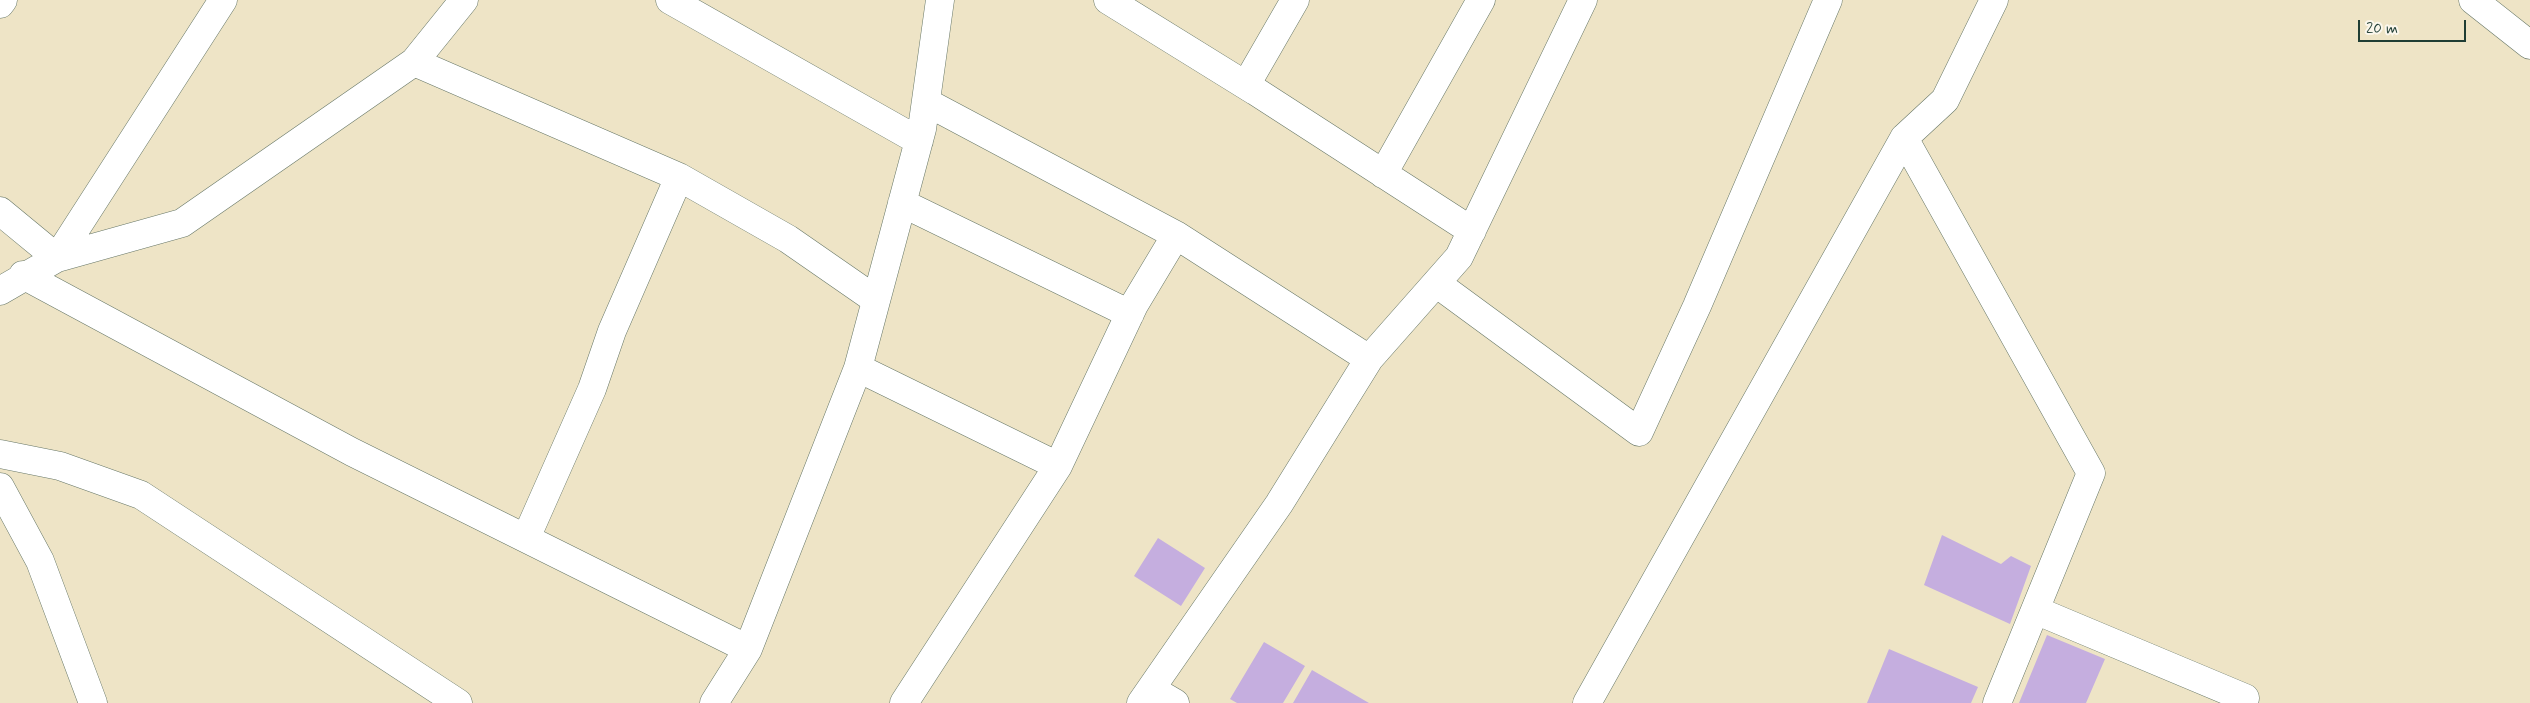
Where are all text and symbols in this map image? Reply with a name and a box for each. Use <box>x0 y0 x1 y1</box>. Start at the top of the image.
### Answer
scale bar <box>2360 10 2468 42</box>
text: 20 m <box>2366 19 2398 39</box>

